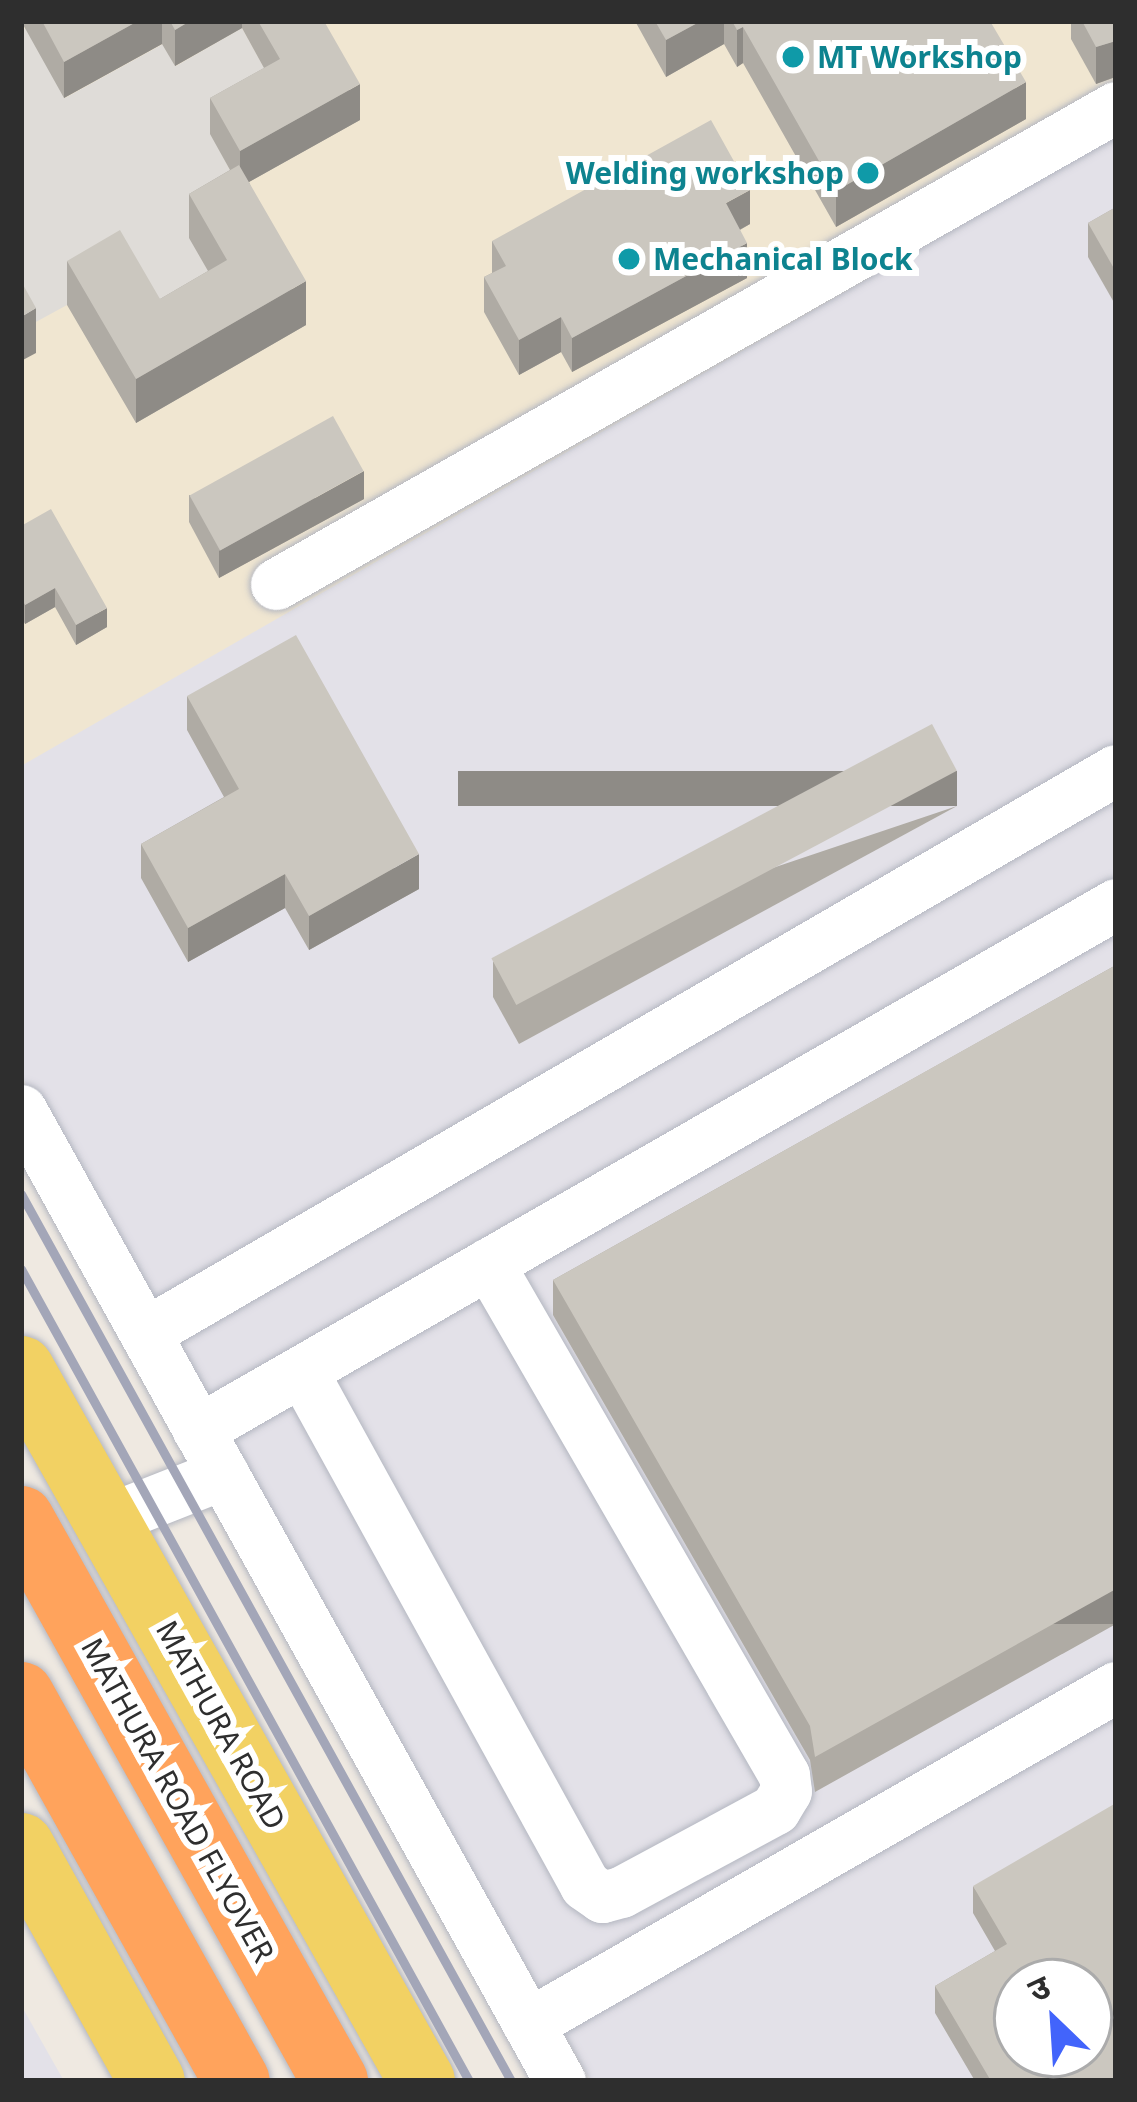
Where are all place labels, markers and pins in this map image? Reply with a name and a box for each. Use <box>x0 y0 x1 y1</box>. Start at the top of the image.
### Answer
place label: MT Workshop <box>817 39 1022 75</box>
marker: MT Workshop <box>780 44 806 70</box>
place label: Welding workshop <box>566 155 844 191</box>
marker: Welding workshop <box>855 160 881 186</box>
place label: Mechanical Block <box>653 241 913 277</box>
marker: Mechanical Block <box>616 246 642 272</box>

